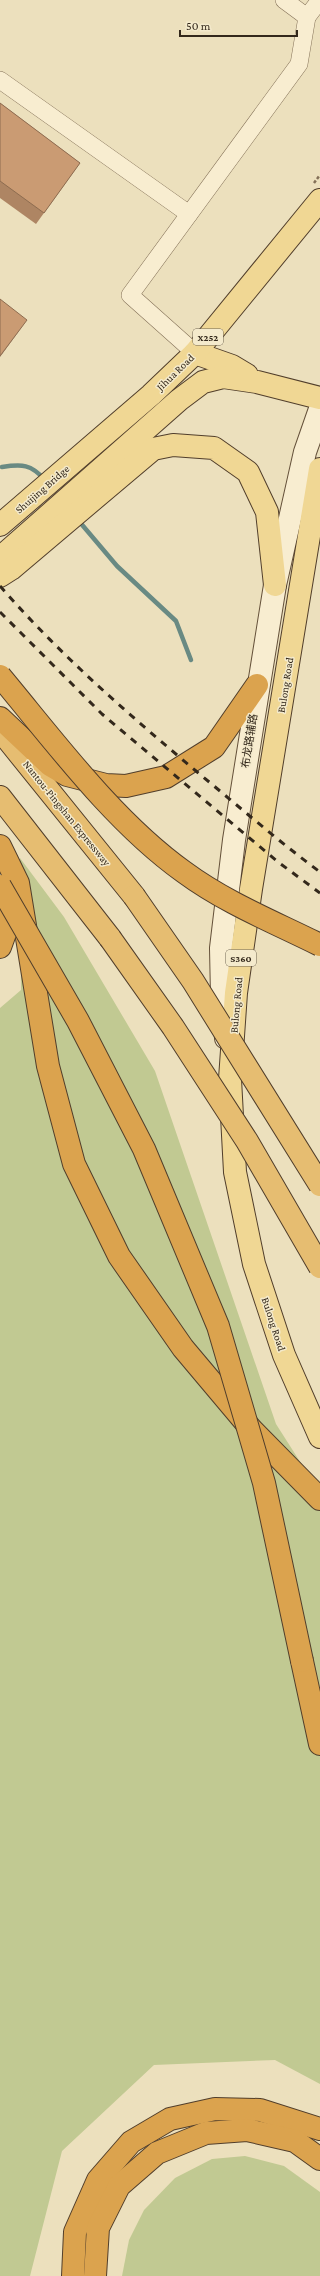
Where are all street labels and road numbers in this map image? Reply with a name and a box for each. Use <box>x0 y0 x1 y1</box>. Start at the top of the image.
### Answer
road number: X252 <box>193 329 223 345</box>
street label: Jihua Road <box>153 351 197 394</box>
street label: Shuijing Bridge <box>13 462 72 516</box>
street label: Bulong Road <box>275 656 296 714</box>
street label: 布龙路辅路 <box>239 713 259 769</box>
street label: Nantou-Pingshan Expressway <box>20 758 114 869</box>
road number: S360 <box>226 950 256 966</box>
street label: Bulong Road <box>228 976 245 1033</box>
street label: Bulong Road <box>259 1296 288 1353</box>

